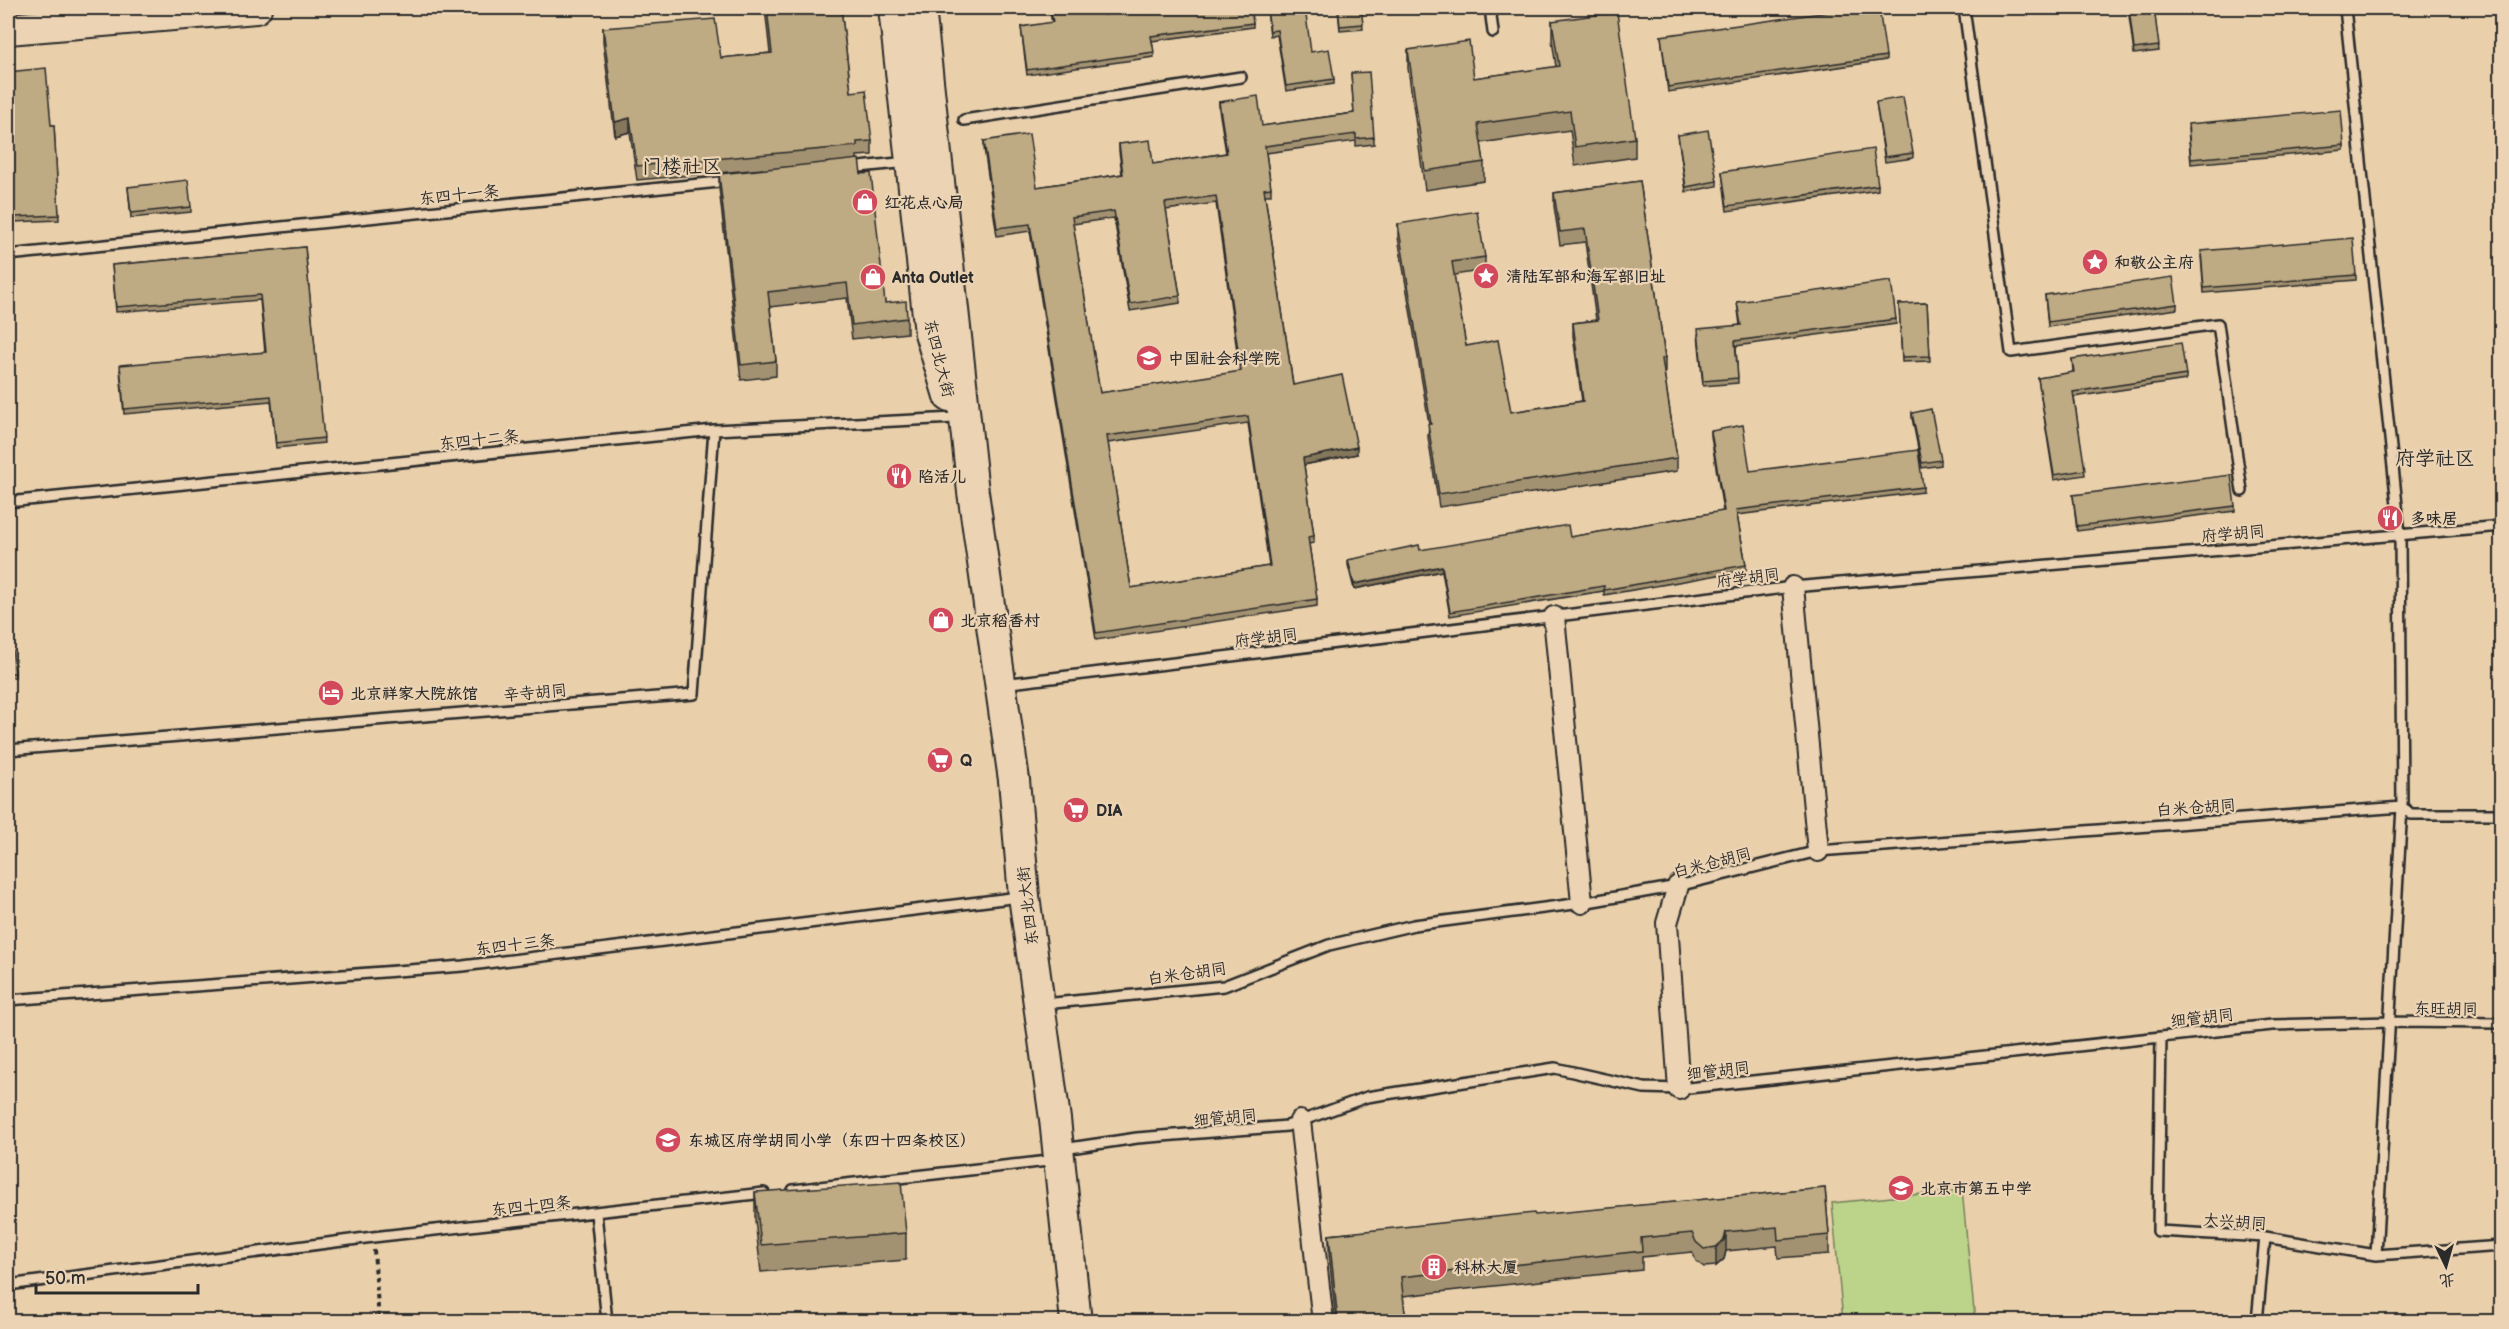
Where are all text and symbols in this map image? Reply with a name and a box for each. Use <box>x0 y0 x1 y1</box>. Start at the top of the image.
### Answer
district label: 门楼社区 <box>642 155 722 179</box>
street label: 东四十一条 <box>418 182 500 209</box>
shop icon: 红花点心局 <box>850 187 880 217</box>
place label: 红花点心局 <box>884 194 964 213</box>
place icon: 和敬公主府 <box>2080 247 2110 277</box>
place label: 和敬公主府 <box>2114 254 2194 273</box>
place icon: 清陆军部和海军部旧址 <box>1471 261 1501 291</box>
shop icon: Anta Outlet <box>858 262 888 292</box>
place label: 清陆军部和海军部旧址 <box>1506 268 1666 287</box>
place label: Anta Outlet <box>891 269 974 288</box>
street label: 东四北大街 <box>920 317 957 399</box>
school or university icon: 中国社会科学院 <box>1134 343 1164 373</box>
place label: 中国社会科学院 <box>1168 350 1280 369</box>
street label: 东四十二条 <box>438 427 520 454</box>
district label: 府学社区 <box>2395 447 2475 471</box>
restaurant icon: 陷活儿 <box>884 461 914 491</box>
place label: 陷活儿 <box>918 468 966 487</box>
restaurant icon: 多味居 <box>2375 503 2405 533</box>
place label: 多味居 <box>2410 510 2458 529</box>
street label: 府学胡同 <box>2200 522 2266 547</box>
street label: 府学胡同 <box>1715 565 1781 592</box>
shop icon: 北京稻香村 <box>926 605 956 635</box>
place label: 北京稻香村 <box>960 612 1040 631</box>
street label: 府学胡同 <box>1233 625 1299 652</box>
hotel icon: 北京祥家大院旅馆 <box>316 678 346 708</box>
street label: 辛寺胡同 <box>502 681 568 706</box>
place label: 北京祥家大院旅馆 <box>350 685 478 704</box>
supermarket icon: Q <box>925 745 955 775</box>
place label: Q <box>960 752 972 771</box>
supermarket icon: DIA <box>1061 795 1091 825</box>
street label: 白米仓胡同 <box>2156 796 2237 821</box>
place label: DIA <box>1096 802 1123 821</box>
street label: 白米仓胡同 <box>1671 845 1753 882</box>
street label: 东四北大街 <box>1014 865 1043 947</box>
street label: 东四十三条 <box>474 931 556 960</box>
street label: 白米仓胡同 <box>1146 960 1228 989</box>
street label: 东旺胡同 <box>2414 999 2478 1020</box>
street label: 细管胡同 <box>2169 1006 2235 1031</box>
street label: 细管胡同 <box>1685 1059 1751 1084</box>
street label: 细管胡同 <box>1192 1106 1258 1131</box>
school or university icon: 东城区府学胡同小学（东四十四条校区） <box>653 1125 683 1155</box>
place label: 东城区府学胡同小学（东四十四条校区） <box>688 1132 976 1151</box>
school or university icon: 北京市第五中学 <box>1886 1173 1916 1203</box>
place label: 北京市第五中学 <box>1920 1180 2032 1199</box>
street label: 东四十四条 <box>490 1193 572 1220</box>
street label: 大兴胡同 <box>2202 1211 2267 1234</box>
north arrow <box>2416 1236 2476 1296</box>
building icon: 科林大厦 <box>1419 1252 1449 1282</box>
scale bar <box>36 1257 198 1295</box>
place label: 科林大厦 <box>1454 1259 1518 1278</box>
text: 50 m <box>45 1268 86 1289</box>
text: 北 <box>2438 1269 2456 1290</box>

